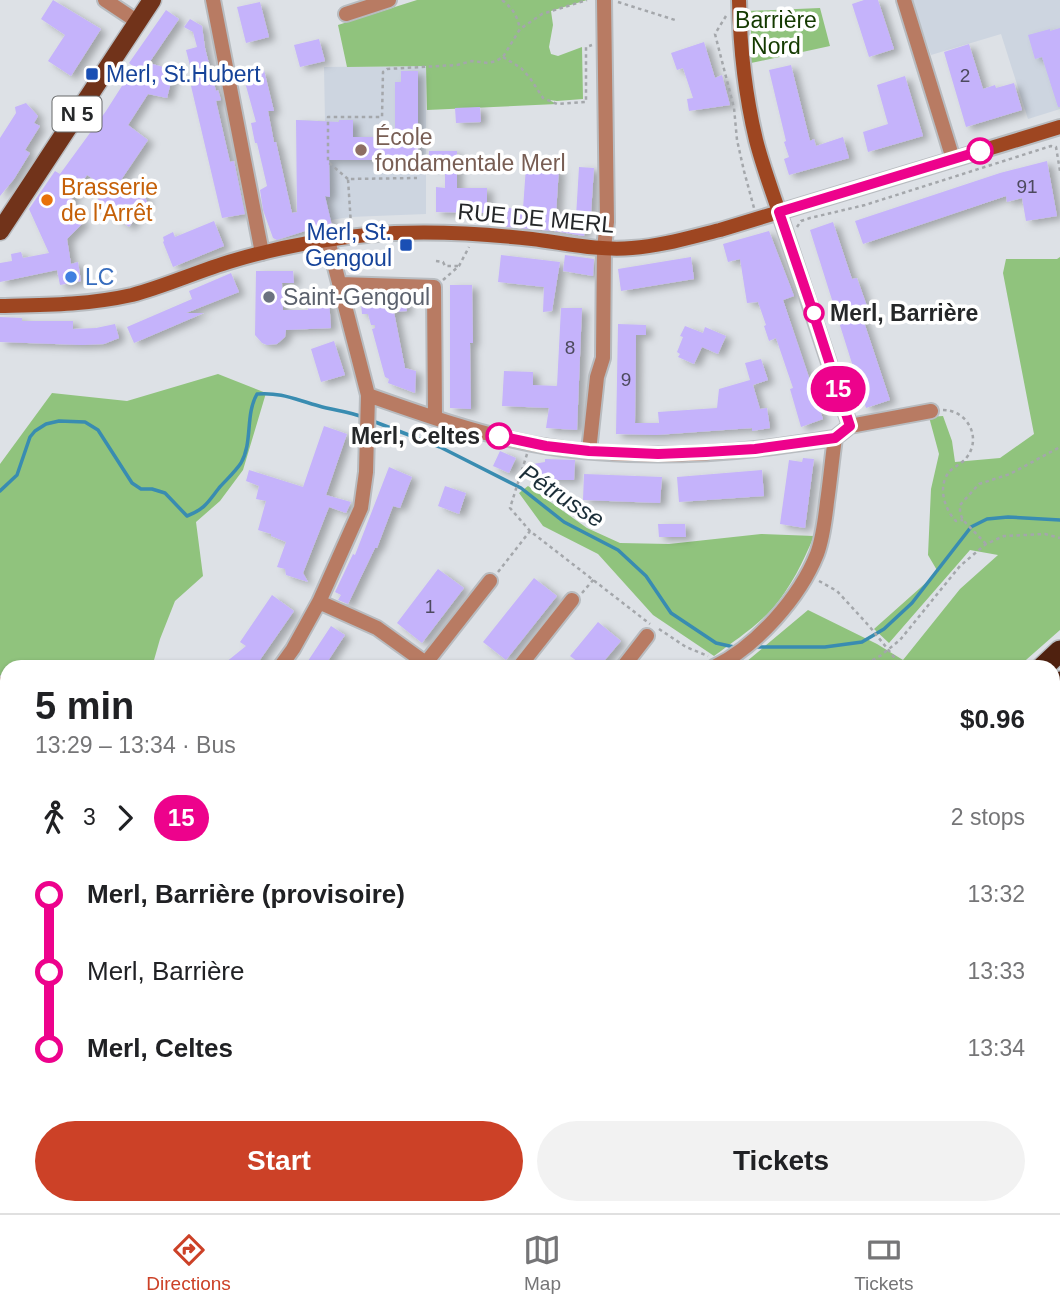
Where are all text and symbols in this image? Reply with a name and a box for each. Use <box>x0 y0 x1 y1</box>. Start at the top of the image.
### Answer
park label: Barrière Nord <box>735 7 817 59</box>
place label: Merl, St.Hubert <box>106 61 261 87</box>
house number: 2 <box>960 65 970 86</box>
marker: Merl, St.Hubert <box>84 66 100 82</box>
road number: N 5 <box>52 96 102 132</box>
place label: École fondamentale Merl <box>375 124 566 176</box>
unlabelled marker <box>967 138 993 164</box>
marker: École fondamentale Merl <box>353 142 369 158</box>
place label: Brasserie de l'Arrêt <box>61 174 158 226</box>
house number: 91 <box>1016 176 1038 197</box>
marker: Brasserie de l'Arrêt <box>39 192 55 208</box>
street label: RUE DE MERL <box>457 198 616 238</box>
place label: Merl, St. Gengoul <box>305 219 392 271</box>
marker: Merl, St. Gengoul <box>398 237 414 253</box>
place label: LC <box>85 264 114 290</box>
marker: LC <box>63 269 79 285</box>
place label: Saint-Gengoul <box>283 284 430 310</box>
marker: Saint-Gengoul <box>261 289 277 305</box>
place label: Merl, Barrière <box>830 300 978 326</box>
marker: Merl, Barrière <box>804 303 824 323</box>
house number: 8 <box>565 337 575 358</box>
line badge: 15 <box>806 366 870 412</box>
house number: 9 <box>621 369 631 390</box>
text: 15 <box>825 375 851 402</box>
place label: Merl, Celtes <box>351 423 480 449</box>
marker: Merl, Celtes <box>486 423 512 449</box>
water label: Pétrusse <box>515 458 609 533</box>
house number: 1 <box>425 596 435 617</box>
text: 5 min <box>35 685 134 727</box>
text: $0.96 <box>960 704 1025 734</box>
text: 13:29 – 13:34 · Bus <box>35 732 236 758</box>
icon: walk <box>35 799 73 837</box>
icon: forward <box>106 799 144 837</box>
text: 3 <box>83 804 96 830</box>
text: 15 <box>168 804 195 831</box>
text: 2 stops <box>951 804 1025 830</box>
text: Merl, Barrière (provisoire) <box>87 879 405 909</box>
text: 13:32 <box>967 881 1025 907</box>
text: Merl, Barrière <box>87 956 244 986</box>
text: 13:33 <box>967 958 1025 984</box>
text: Merl, Celtes <box>87 1033 233 1063</box>
text: 13:34 <box>967 1035 1025 1061</box>
button: Start <box>35 1121 523 1201</box>
button: Tickets <box>537 1121 1025 1201</box>
tab: Directions <box>146 1231 231 1295</box>
tab: Map <box>523 1231 561 1295</box>
tab: Tickets <box>854 1231 914 1295</box>

